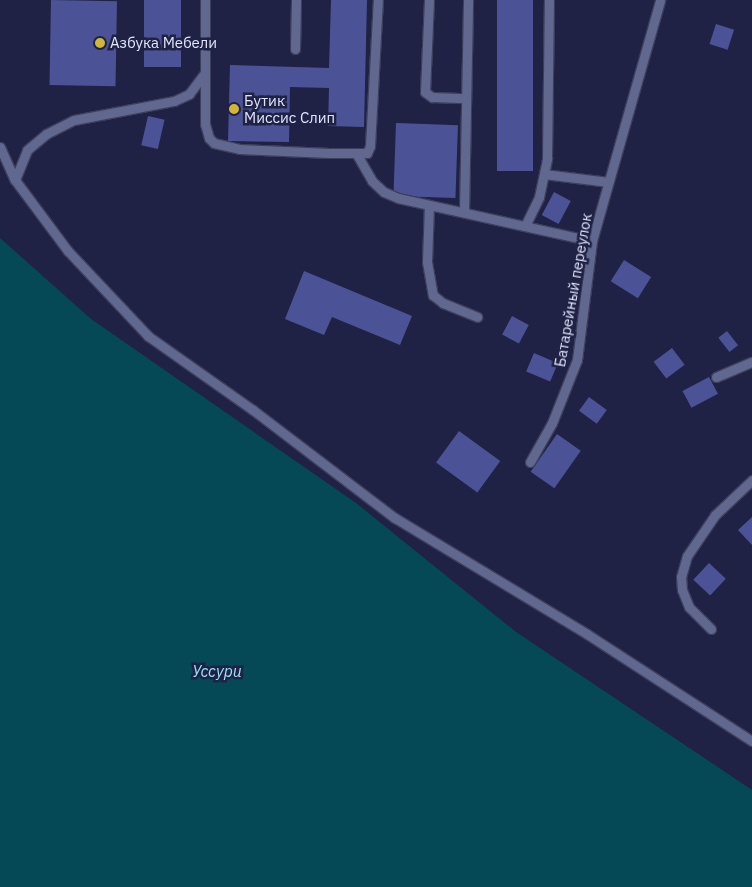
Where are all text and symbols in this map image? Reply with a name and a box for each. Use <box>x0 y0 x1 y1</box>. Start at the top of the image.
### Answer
place label: Азбука Мебели <box>110 34 217 52</box>
marker: Азбука Мебели <box>94 37 106 49</box>
place label: Бутик Миссис Слип <box>244 91 335 126</box>
marker: Бутик Миссис Слип <box>228 103 240 115</box>
street label: Батарейный переулок <box>551 212 595 368</box>
water label: Уссури <box>192 661 242 681</box>

